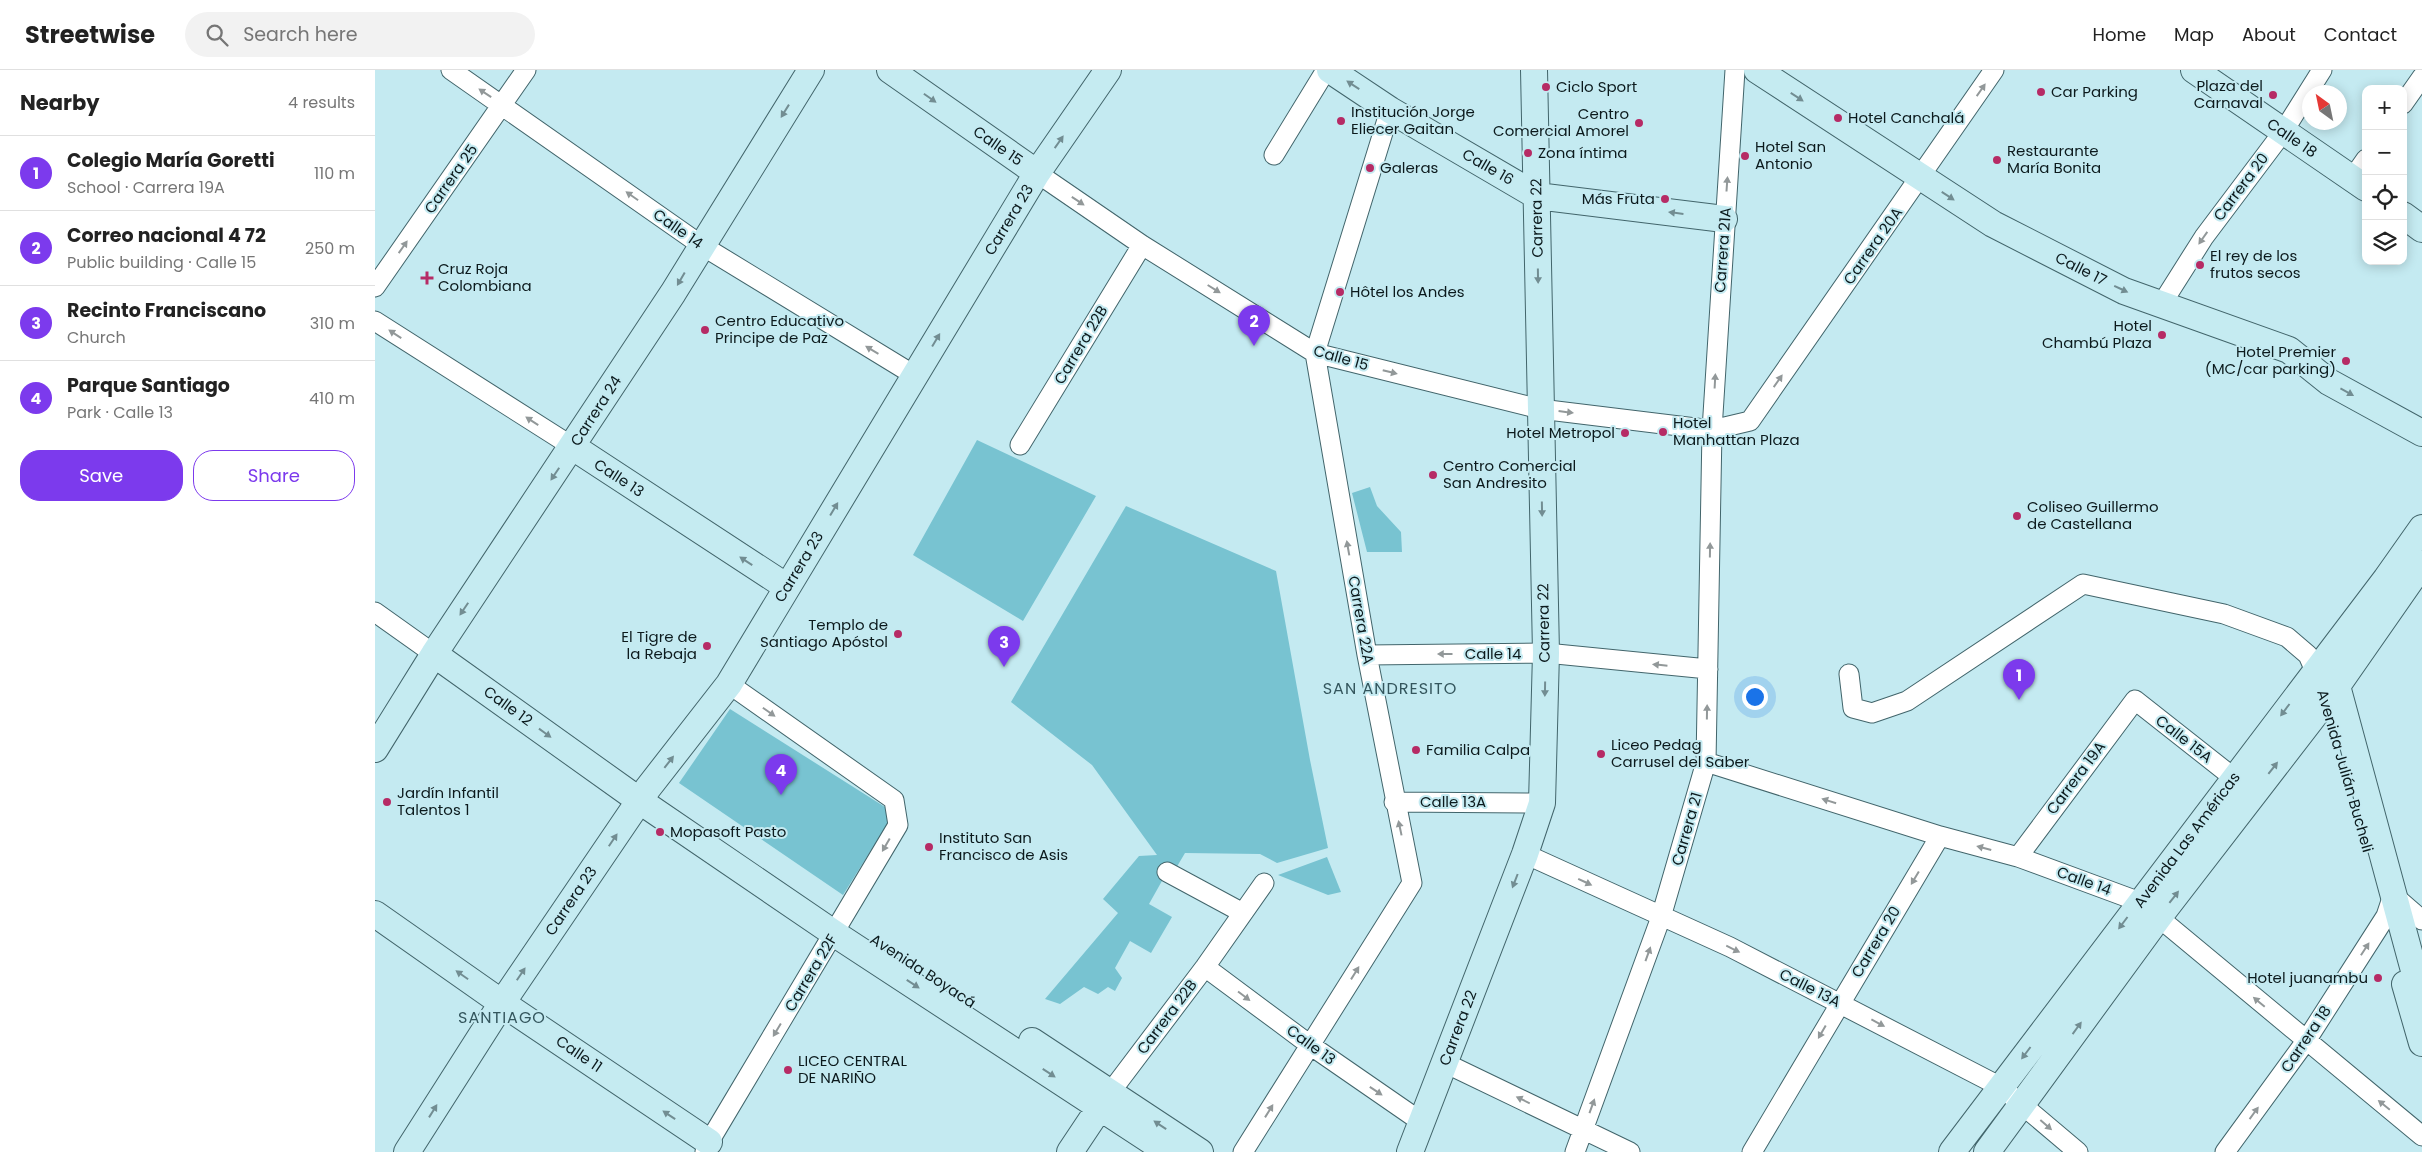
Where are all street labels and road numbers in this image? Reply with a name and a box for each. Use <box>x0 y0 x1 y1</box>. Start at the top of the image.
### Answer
street label: Calle 18 <box>2263 113 2322 162</box>
street label: Calle 15 <box>969 121 1028 170</box>
street label: Carrera 25 <box>419 140 482 218</box>
street label: Calle 16 <box>1458 143 1518 190</box>
street label: Carrera 20 <box>2208 148 2273 225</box>
street label: Carrera 22 <box>1525 178 1548 258</box>
street label: Carrera 23 <box>979 180 1038 259</box>
street label: Carrera 20A <box>1838 203 1907 289</box>
street label: Calle 14 <box>649 204 708 253</box>
street label: Carrera 21A <box>1709 207 1736 293</box>
street label: Calle 17 <box>2052 247 2111 290</box>
street label: Carrera 22B <box>1049 301 1112 388</box>
street label: Calle 15 <box>1311 340 1371 375</box>
street label: Carrera 24 <box>565 371 626 450</box>
street label: Calle 13 <box>590 454 648 502</box>
street label: Carrera 23 <box>769 527 828 606</box>
street label: Carrera 22A <box>1343 574 1380 666</box>
street label: Carrera 22 <box>1532 583 1555 663</box>
street label: Calle 14 <box>1465 643 1521 664</box>
street label: Calle 12 <box>480 681 537 731</box>
street label: Avenida Julián Bucheli <box>2312 687 2379 855</box>
street label: Calle 15A <box>2152 710 2217 767</box>
street label: Carrera 19A <box>2041 737 2110 818</box>
street label: Avenida Las Américas <box>2129 767 2245 912</box>
street label: Carrera 21 <box>1666 790 1707 868</box>
street label: Calle 13A <box>1420 791 1486 812</box>
street label: Calle 14 <box>2054 861 2114 900</box>
street label: Carrera 23 <box>540 862 601 940</box>
street label: Carrera 20 <box>1846 902 1905 981</box>
street label: Avenida Boyacá <box>866 929 980 1013</box>
street label: Carrera 22F <box>779 930 842 1015</box>
street label: Calle 13A <box>1776 963 1844 1012</box>
street label: Carrera 22B <box>1132 975 1202 1058</box>
street label: Carrera 22 <box>1434 987 1482 1069</box>
street label: Carrera 18 <box>2276 1001 2336 1076</box>
street label: Calle 13 <box>1282 1020 1340 1070</box>
street label: Calle 11 <box>552 1030 607 1077</box>

